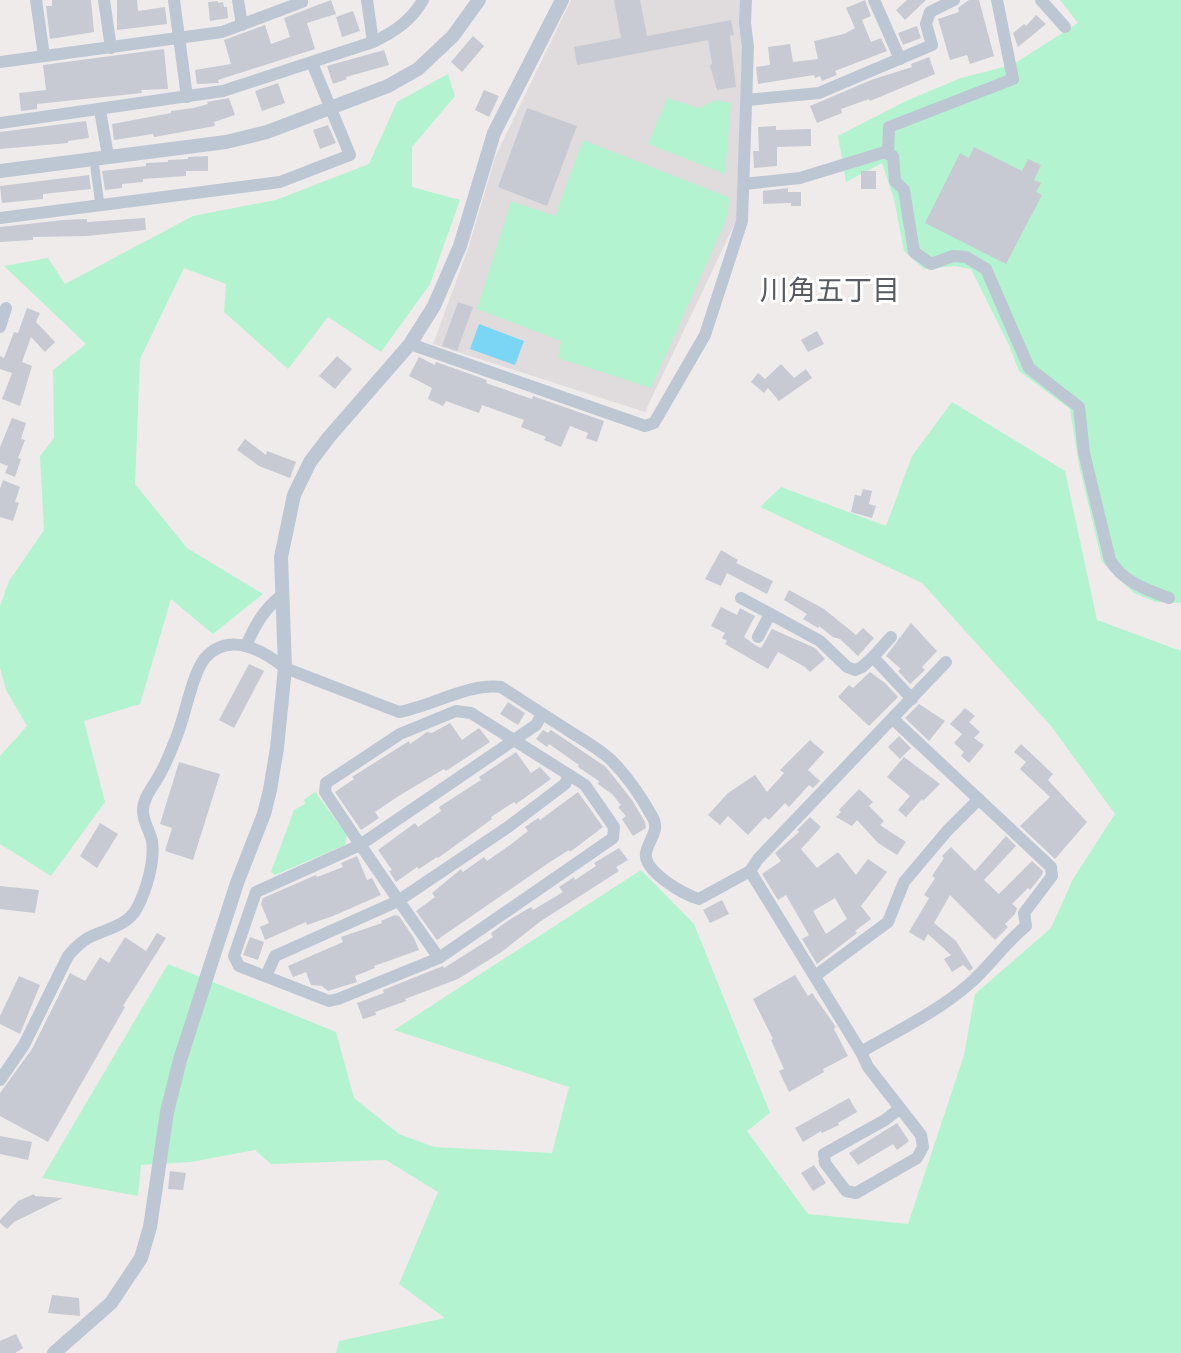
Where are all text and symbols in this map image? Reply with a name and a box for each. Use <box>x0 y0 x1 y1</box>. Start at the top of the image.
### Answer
district label: 川角五丁目 <box>760 272 900 307</box>

